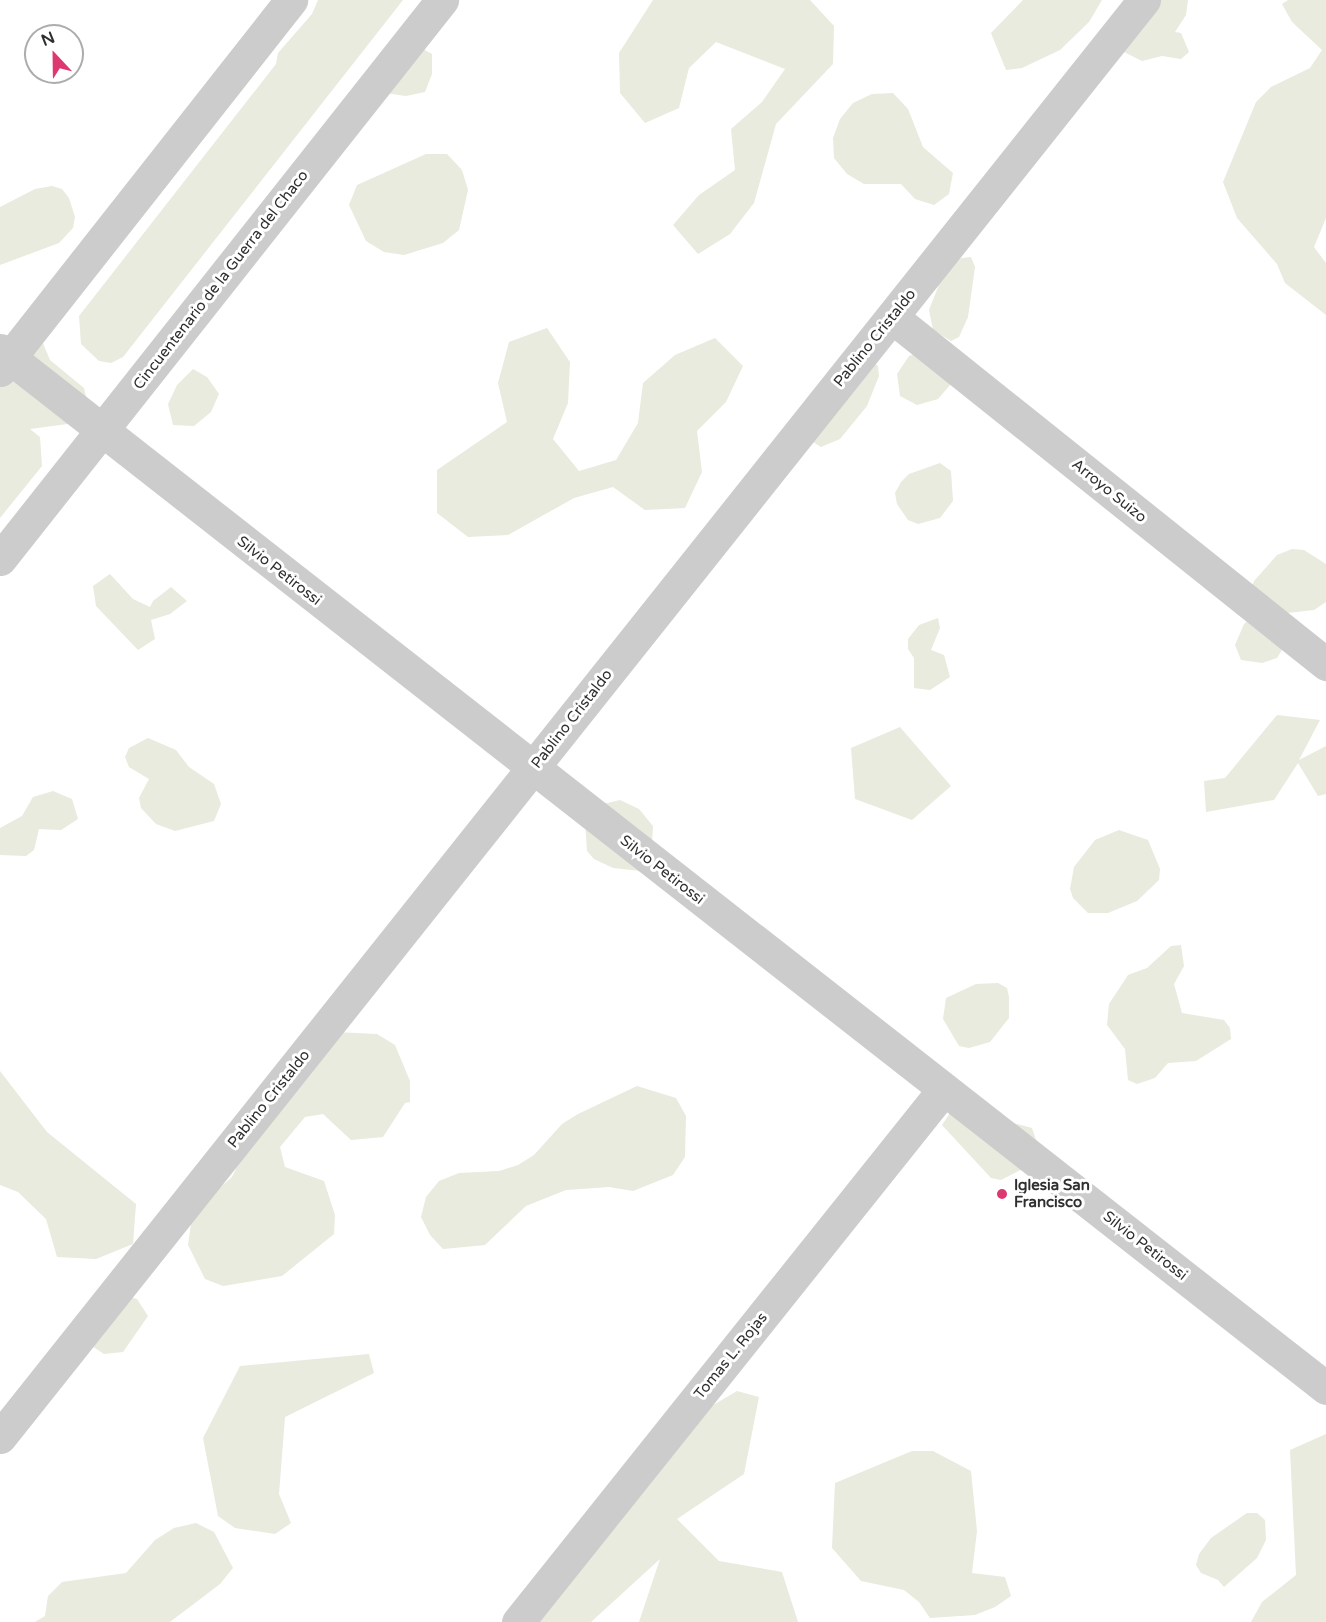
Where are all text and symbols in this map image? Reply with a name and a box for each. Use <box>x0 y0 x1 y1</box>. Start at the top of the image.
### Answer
north arrow <box>24 24 84 84</box>
text: N <box>38 27 58 51</box>
street label: Cincuentenario de la Guerra del Chaco <box>130 167 312 393</box>
street label: Pablino Cristaldo <box>830 285 920 391</box>
street label: Arroyo Suizo <box>1068 455 1150 527</box>
street label: Silvio Petirossi <box>233 533 325 609</box>
street label: Pablino Cristaldo <box>528 666 616 772</box>
street label: Silvio Petirossi <box>616 832 708 908</box>
street label: Pablino Cristaldo <box>224 1046 314 1152</box>
place label: Iglesia San Francisco <box>1014 1176 1090 1211</box>
marker: Iglesia San Francisco <box>995 1187 1009 1201</box>
street label: Silvio Petirossi <box>1099 1208 1191 1284</box>
street label: Tomas L. Rojas <box>691 1309 771 1403</box>

